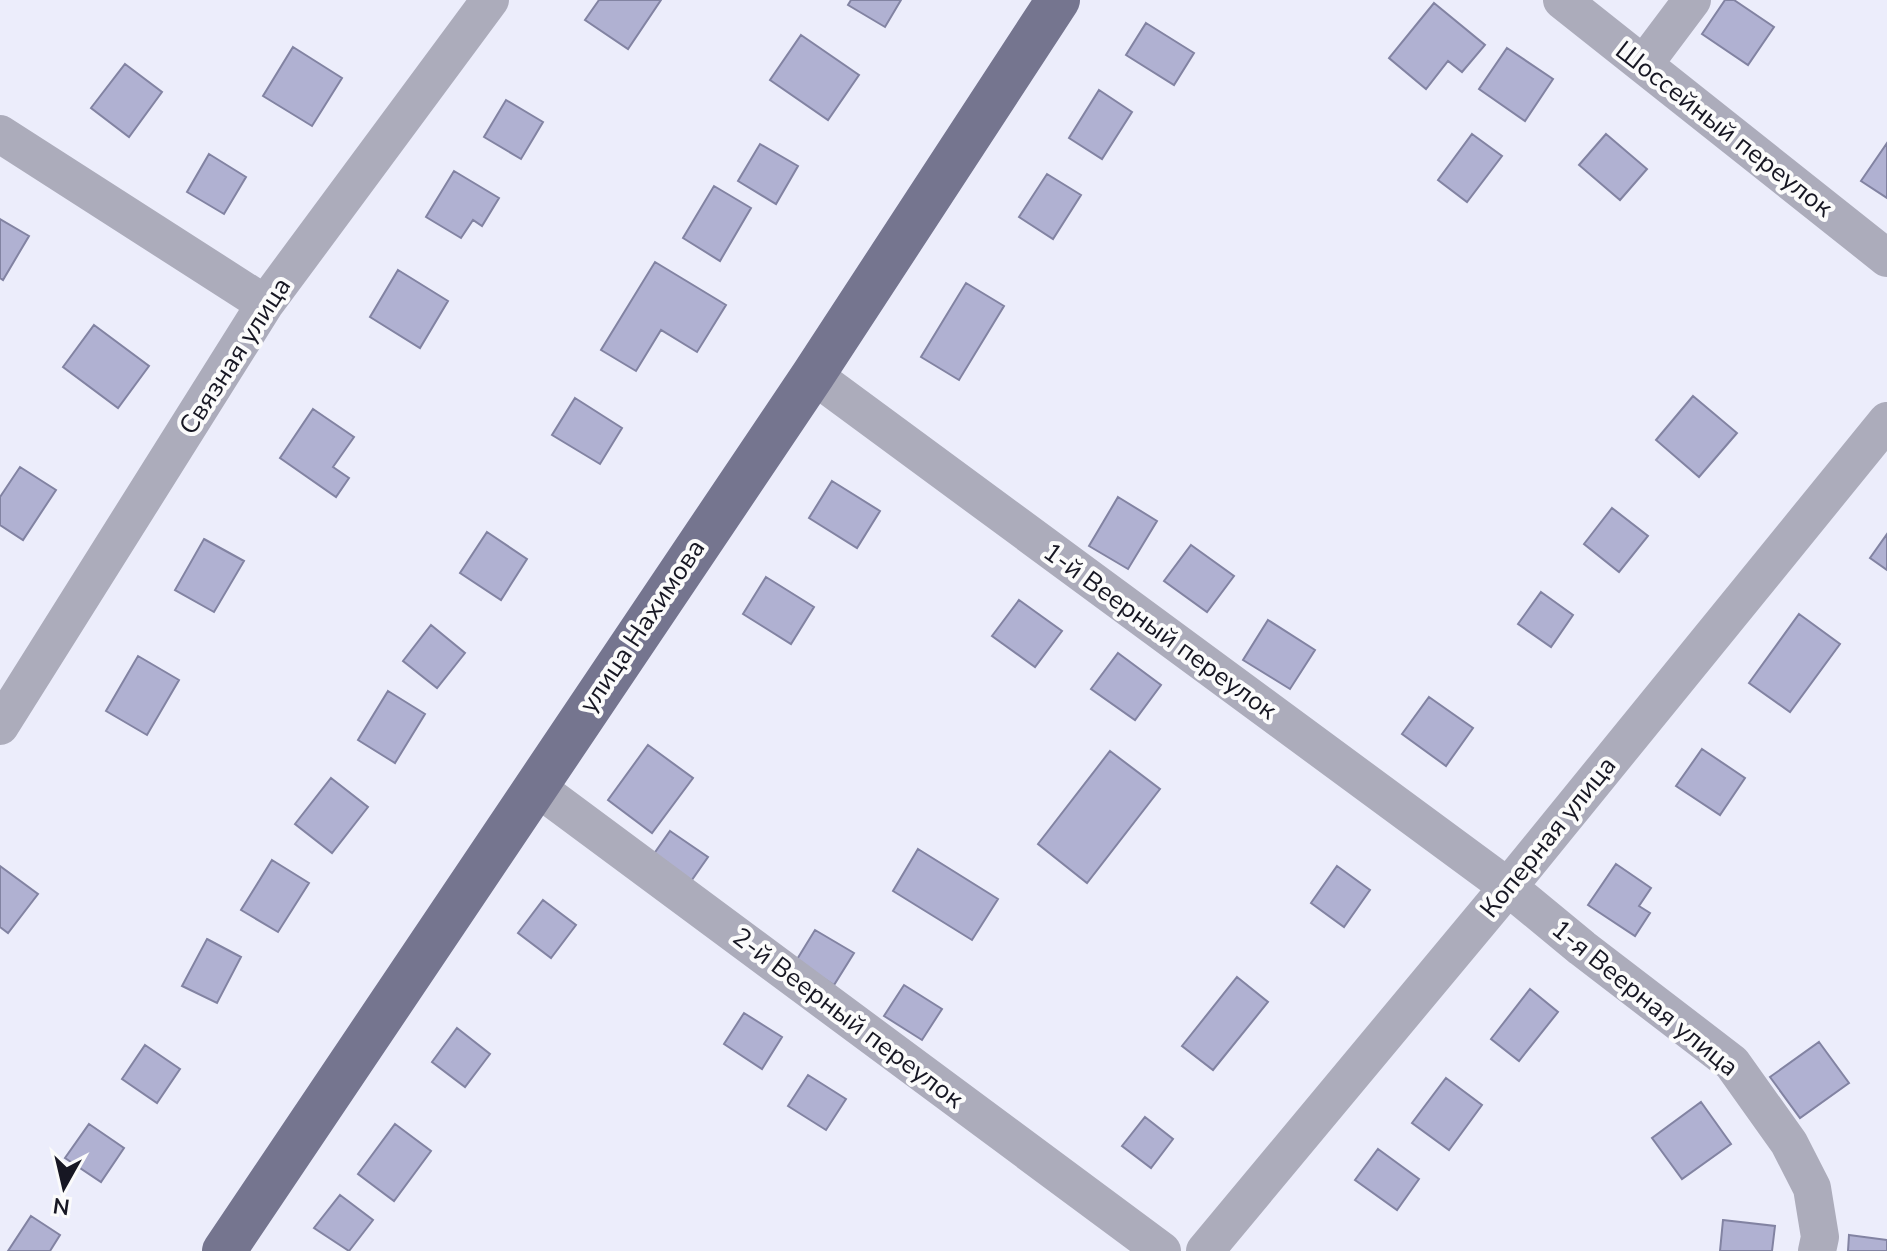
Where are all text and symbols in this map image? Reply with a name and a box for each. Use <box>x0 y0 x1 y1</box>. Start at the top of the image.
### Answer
street label: Шоссейный переулок <box>1608 33 1840 225</box>
street label: Связная улица <box>171 271 299 441</box>
street label: улица Нахимова <box>571 532 713 720</box>
street label: 1-й Веерный переулок <box>1036 534 1284 728</box>
street label: Коперная улица <box>1472 749 1624 925</box>
street label: 1-я Веерная улица <box>1544 912 1746 1084</box>
street label: 2-й Веерный переулок <box>725 920 971 1117</box>
north arrow <box>24 1147 104 1227</box>
text: N <box>51 1190 72 1222</box>

